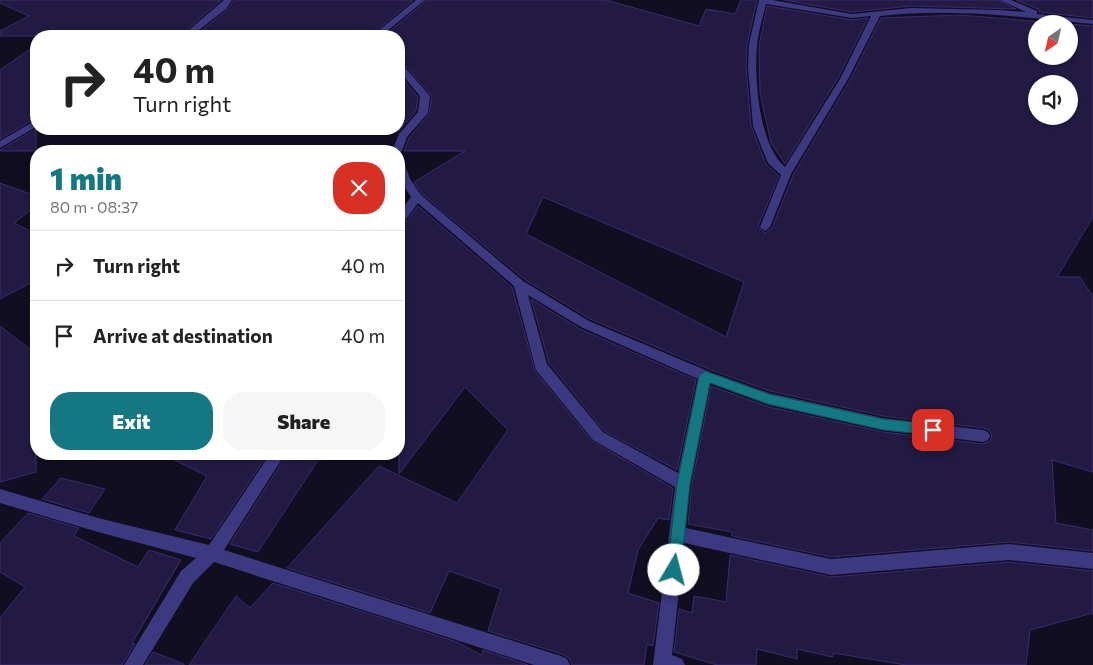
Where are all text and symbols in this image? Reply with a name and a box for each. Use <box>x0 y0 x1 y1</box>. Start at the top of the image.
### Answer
north arrow <box>1028 15 1078 65</box>
map controls <box>1028 15 1078 125</box>
text: 40 m <box>133 47 215 90</box>
icon: right <box>50 50 115 115</box>
button: sound <box>1028 75 1078 125</box>
text: Turn right <box>133 90 231 117</box>
text: 1 min <box>50 159 122 196</box>
button: close <box>333 162 385 214</box>
text: 80 m · 08:37 <box>50 197 139 216</box>
icon: right <box>50 252 78 280</box>
text: Turn right <box>93 254 180 277</box>
text: 40 m <box>341 254 385 277</box>
icon: arrive <box>50 322 78 350</box>
text: Arrive at destination <box>93 324 273 347</box>
text: 40 m <box>341 324 385 347</box>
button: Exit <box>50 392 213 450</box>
button: Share <box>223 392 385 450</box>
pin <box>912 409 954 451</box>
icon: arrive <box>919 416 947 444</box>
position arrow <box>647 543 699 595</box>

